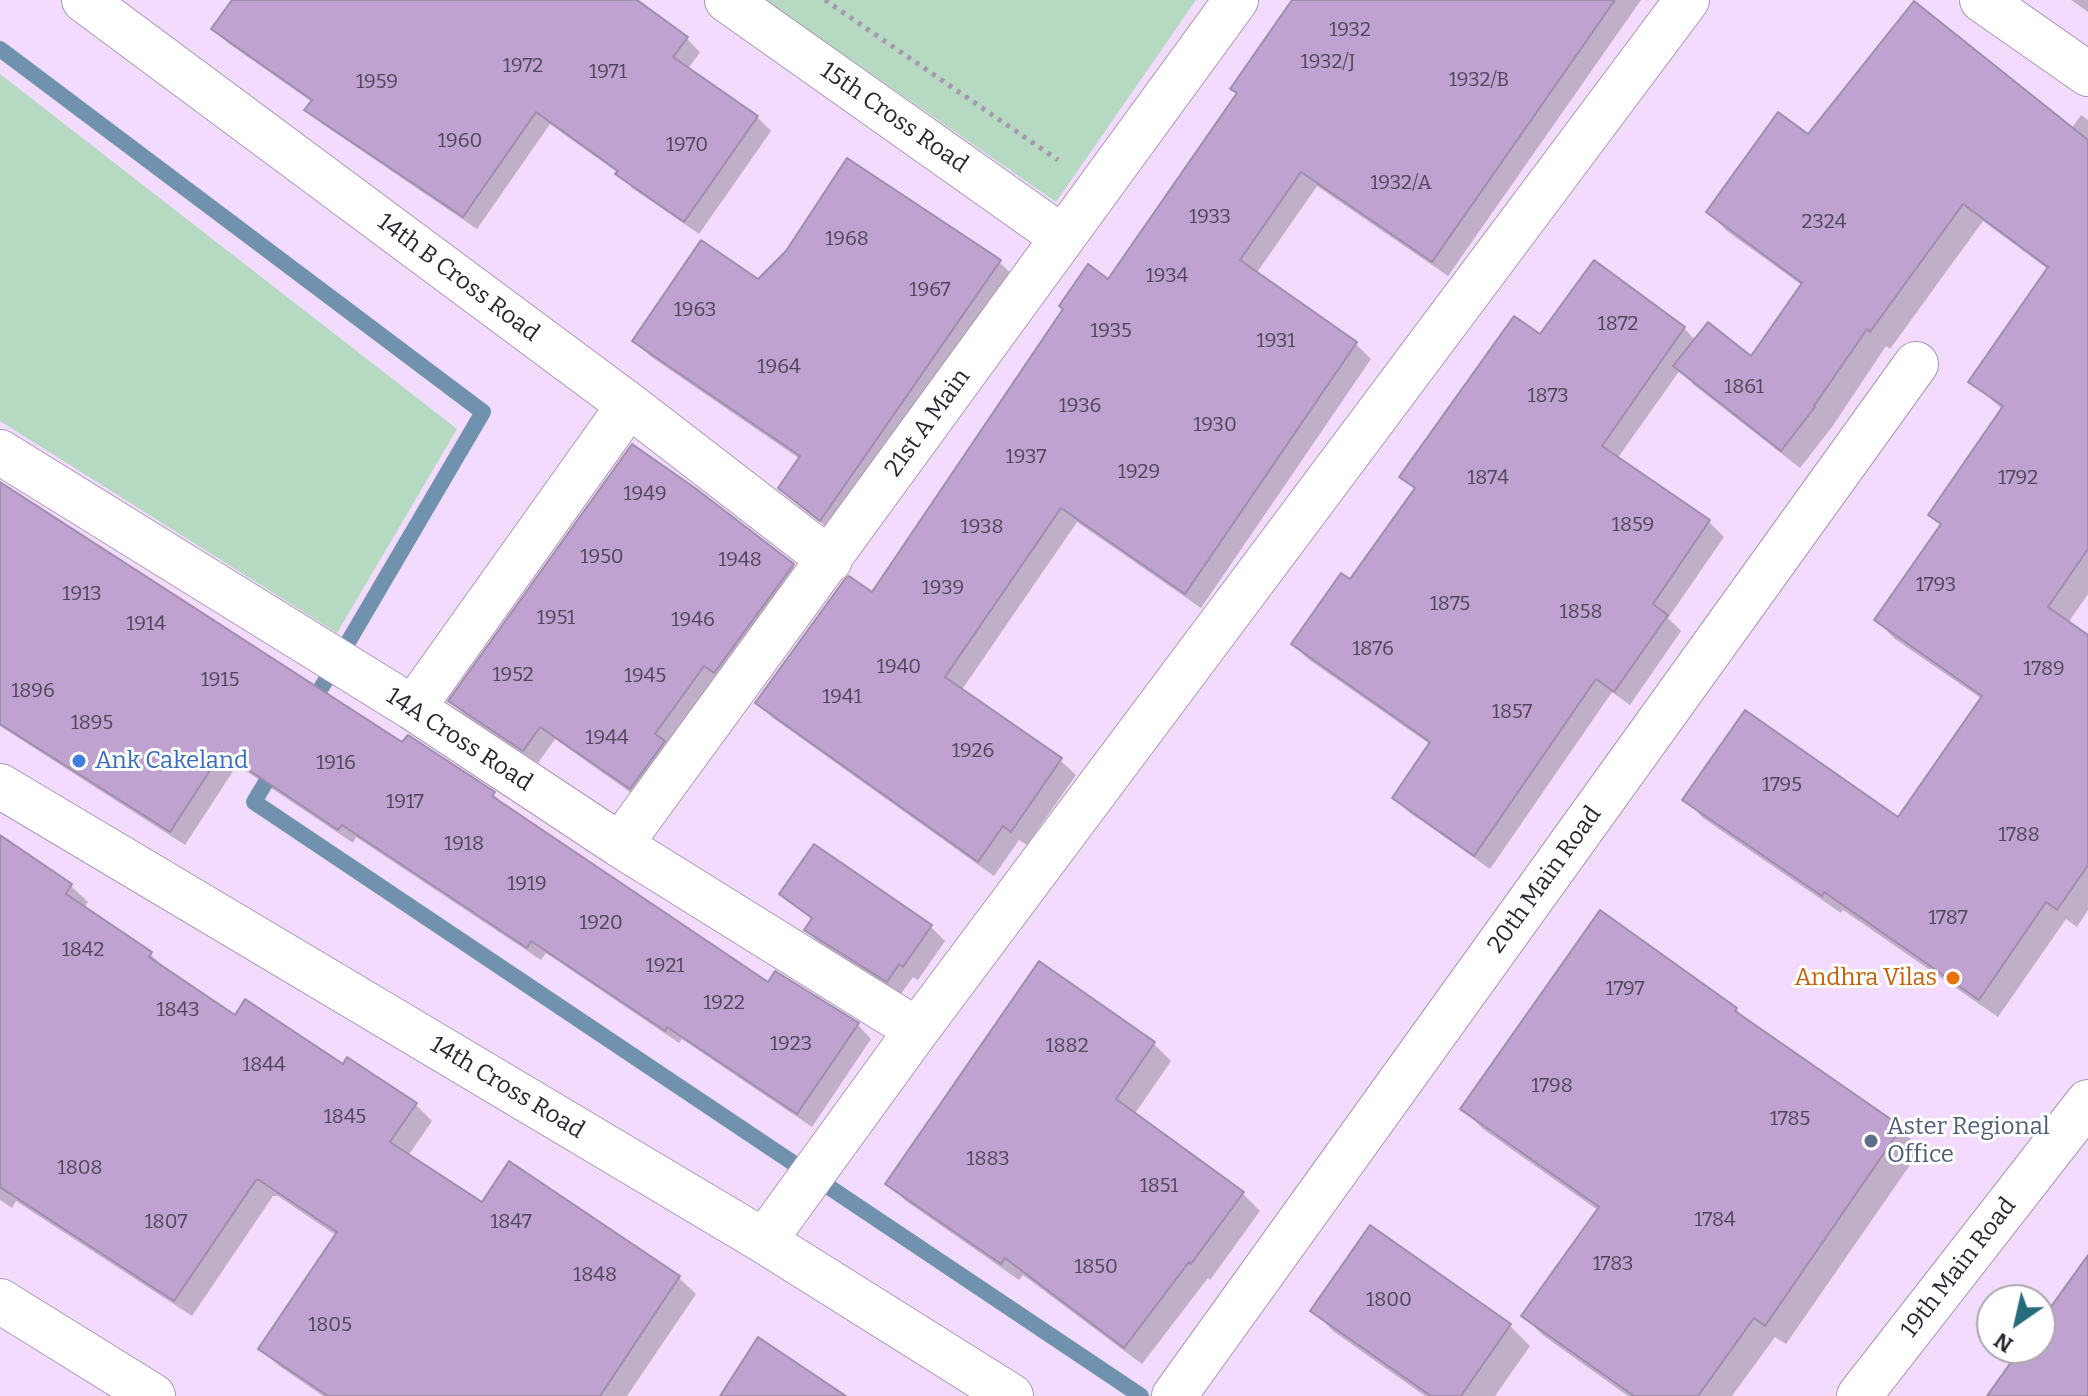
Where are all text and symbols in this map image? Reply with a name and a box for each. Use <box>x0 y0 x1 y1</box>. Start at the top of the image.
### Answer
house number: 1932 <box>1329 18 1371 42</box>
house number: 1932/J <box>1301 50 1355 74</box>
house number: 1972 <box>503 54 543 78</box>
street label: 15th Cross Road <box>815 56 973 180</box>
house number: 1971 <box>589 60 627 84</box>
house number: 1932/B <box>1449 68 1509 92</box>
house number: 1959 <box>356 70 398 94</box>
house number: 1960 <box>438 129 482 153</box>
house number: 1970 <box>666 133 708 157</box>
house number: 1932/A <box>1370 171 1432 195</box>
house number: 1933 <box>1189 205 1231 229</box>
street label: 14th B Cross Road <box>371 208 545 348</box>
house number: 2324 <box>1802 210 1846 234</box>
house number: 1968 <box>825 227 869 251</box>
house number: 1934 <box>1146 264 1188 288</box>
house number: 1967 <box>909 278 951 302</box>
house number: 1963 <box>674 298 716 322</box>
house number: 1872 <box>1598 312 1638 336</box>
house number: 1935 <box>1090 319 1132 343</box>
house number: 1931 <box>1257 329 1295 353</box>
house number: 1964 <box>757 355 801 379</box>
street label: 21st A Main <box>879 364 977 482</box>
house number: 1861 <box>1724 375 1764 399</box>
house number: 1873 <box>1527 384 1569 408</box>
house number: 1936 <box>1059 394 1101 418</box>
house number: 1930 <box>1193 413 1237 437</box>
house number: 1937 <box>1006 445 1046 469</box>
house number: 1929 <box>1118 460 1160 484</box>
house number: 1874 <box>1467 466 1509 490</box>
house number: 1792 <box>1998 466 2038 490</box>
house number: 1949 <box>623 482 667 506</box>
house number: 1859 <box>1612 513 1654 537</box>
house number: 1938 <box>961 515 1003 539</box>
house number: 1950 <box>580 545 624 569</box>
house number: 1948 <box>718 548 762 572</box>
house number: 1793 <box>1916 573 1956 597</box>
house number: 1939 <box>922 576 964 600</box>
house number: 1913 <box>62 582 102 606</box>
house number: 1875 <box>1430 592 1470 616</box>
house number: 1858 <box>1560 600 1602 624</box>
house number: 1951 <box>537 606 575 630</box>
house number: 1946 <box>671 608 715 632</box>
house number: 1914 <box>126 612 166 636</box>
house number: 1876 <box>1352 637 1394 661</box>
house number: 1940 <box>877 655 921 679</box>
house number: 1789 <box>2023 657 2065 681</box>
house number: 1952 <box>492 663 534 687</box>
house number: 1945 <box>624 664 666 688</box>
house number: 1915 <box>201 668 239 692</box>
house number: 1896 <box>11 679 55 703</box>
street label: 14A Cross Road <box>381 682 537 798</box>
house number: 1941 <box>822 685 862 709</box>
house number: 1857 <box>1492 700 1532 724</box>
house number: 1895 <box>71 711 113 735</box>
house number: 1944 <box>585 726 629 750</box>
house number: 1926 <box>952 739 994 763</box>
place label: Ank Cakeland <box>95 747 248 775</box>
house number: 1916 <box>316 751 356 775</box>
marker: Ank Cakeland <box>70 752 88 770</box>
house number: 1795 <box>1762 773 1802 797</box>
house number: 1917 <box>386 790 424 814</box>
street label: 20th Main Road <box>1482 801 1608 959</box>
house number: 1788 <box>1998 823 2040 847</box>
house number: 1918 <box>444 832 484 856</box>
house number: 1919 <box>507 872 547 896</box>
house number: 1787 <box>1928 906 1968 930</box>
house number: 1920 <box>579 911 623 935</box>
house number: 1842 <box>62 938 104 962</box>
house number: 1921 <box>646 954 684 978</box>
place label: Andhra Vilas <box>1794 964 1937 992</box>
marker: Andhra Vilas <box>1944 969 1962 987</box>
house number: 1797 <box>1605 977 1645 1001</box>
house number: 1922 <box>703 991 745 1015</box>
house number: 1843 <box>156 998 200 1022</box>
street label: 14th Cross Road <box>425 1031 589 1145</box>
house number: 1923 <box>770 1032 812 1056</box>
house number: 1882 <box>1045 1034 1089 1058</box>
house number: 1844 <box>242 1053 286 1077</box>
house number: 1798 <box>1531 1074 1573 1098</box>
house number: 1845 <box>324 1105 366 1129</box>
house number: 1785 <box>1770 1107 1810 1131</box>
place label: Aster Regional Office <box>1887 1113 2050 1169</box>
marker: Aster Regional Office <box>1862 1132 1880 1150</box>
house number: 1883 <box>966 1147 1010 1171</box>
house number: 1808 <box>58 1156 102 1180</box>
house number: 1851 <box>1140 1174 1178 1198</box>
street label: 19th Main Road <box>1895 1192 2023 1344</box>
house number: 1784 <box>1694 1208 1736 1232</box>
house number: 1807 <box>145 1210 187 1234</box>
house number: 1847 <box>490 1210 532 1234</box>
house number: 1783 <box>1593 1252 1633 1276</box>
house number: 1850 <box>1074 1255 1118 1279</box>
house number: 1848 <box>573 1263 617 1287</box>
north arrow <box>1976 1284 2056 1364</box>
house number: 1800 <box>1366 1288 1412 1312</box>
house number: 1805 <box>308 1313 352 1337</box>
text: N <box>1989 1327 2018 1359</box>

